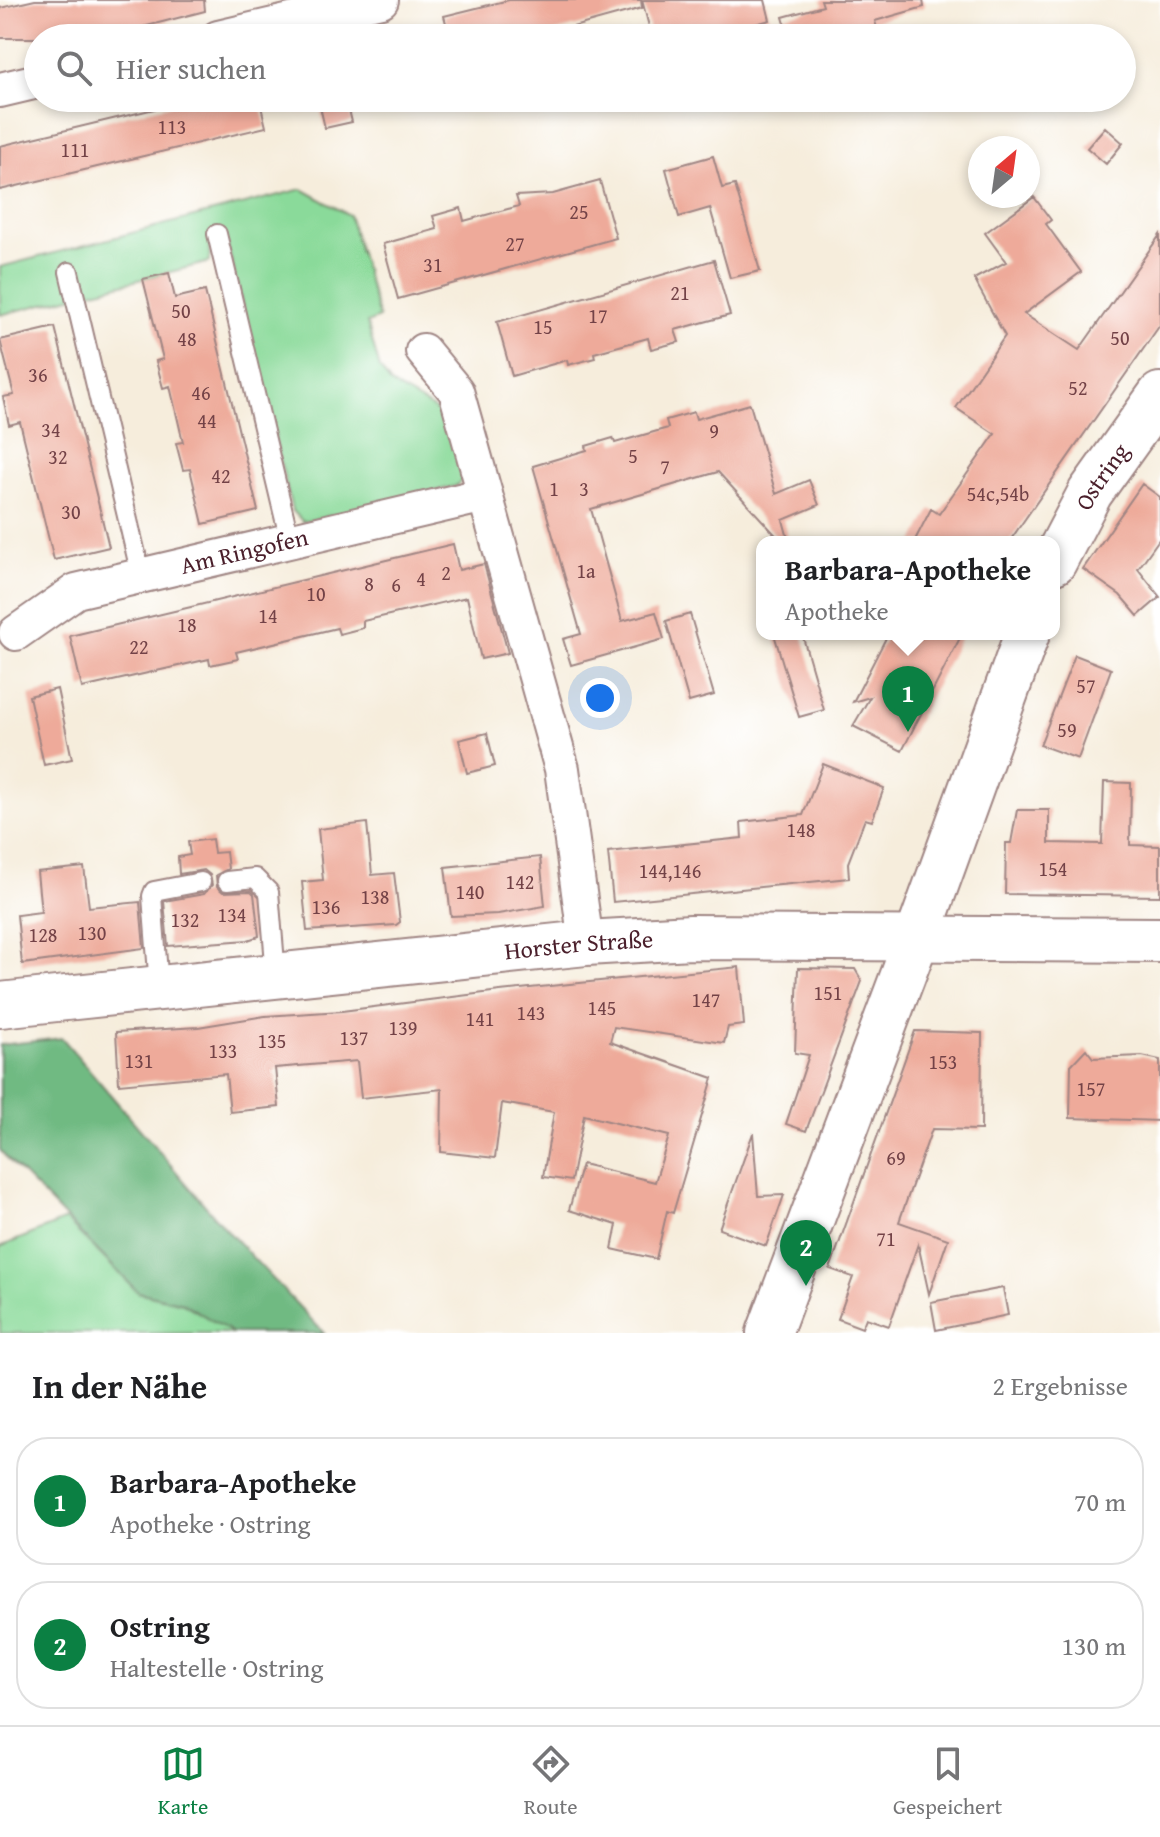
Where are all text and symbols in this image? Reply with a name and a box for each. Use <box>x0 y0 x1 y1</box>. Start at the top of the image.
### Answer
search box <box>24 24 1136 112</box>
icon: search <box>52 46 96 90</box>
text: Hier suchen <box>116 46 266 90</box>
house number: 113 <box>158 112 186 141</box>
house number: 111 <box>61 135 89 164</box>
north arrow <box>968 136 1040 208</box>
house number: 25 <box>569 197 589 226</box>
house number: 27 <box>505 229 525 258</box>
house number: 31 <box>423 250 443 279</box>
house number: 21 <box>670 278 690 307</box>
house number: 50 <box>171 296 191 325</box>
house number: 17 <box>588 301 608 330</box>
house number: 15 <box>533 312 553 341</box>
house number: 50 <box>1110 323 1130 352</box>
house number: 48 <box>177 324 197 353</box>
house number: 36 <box>28 360 48 389</box>
house number: 52 <box>1068 373 1088 402</box>
house number: 46 <box>191 378 211 407</box>
house number: 44 <box>197 406 217 435</box>
house number: 34 <box>41 415 61 444</box>
house number: 9 <box>709 416 719 445</box>
street label: Ostring <box>1066 436 1137 516</box>
house number: 5 <box>628 441 638 470</box>
house number: 32 <box>48 442 68 471</box>
house number: 7 <box>660 452 670 481</box>
house number: 42 <box>211 461 231 490</box>
house number: 1 <box>549 474 559 503</box>
house number: 3 <box>579 474 589 503</box>
house number: 54c,54b <box>967 479 1029 508</box>
house number: 30 <box>61 497 81 526</box>
street label: Am Ringofen <box>177 519 312 583</box>
popup <box>756 536 1060 640</box>
text: Barbara-Apotheke <box>785 547 1031 591</box>
house number: 1a <box>576 556 596 585</box>
house number: 2 <box>441 558 451 587</box>
house number: 4 <box>416 564 426 593</box>
house number: 8 <box>364 569 374 598</box>
house number: 6 <box>391 570 401 599</box>
house number: 10 <box>306 579 326 608</box>
text: Apotheke <box>785 591 889 630</box>
house number: 14 <box>258 601 278 630</box>
house number: 18 <box>177 610 197 639</box>
house number: 22 <box>129 632 149 661</box>
pin: 1 <box>882 666 934 732</box>
house number: 57 <box>1076 671 1096 700</box>
your location <box>580 678 620 718</box>
house number: 59 <box>1057 715 1077 744</box>
house number: 148 <box>787 815 815 844</box>
house number: 154 <box>1039 854 1067 883</box>
house number: 144,146 <box>639 856 701 885</box>
house number: 142 <box>506 867 534 896</box>
house number: 140 <box>456 877 484 906</box>
house number: 138 <box>361 882 389 911</box>
house number: 136 <box>312 892 340 921</box>
house number: 134 <box>218 900 246 929</box>
house number: 132 <box>171 905 199 934</box>
house number: 130 <box>78 918 106 947</box>
house number: 128 <box>29 920 57 949</box>
street label: Horster Straße <box>503 921 654 969</box>
house number: 151 <box>814 978 842 1007</box>
house number: 147 <box>692 985 720 1014</box>
house number: 145 <box>588 993 616 1022</box>
house number: 143 <box>517 998 545 1027</box>
house number: 141 <box>466 1004 494 1033</box>
house number: 139 <box>389 1013 417 1042</box>
house number: 137 <box>340 1023 368 1052</box>
house number: 135 <box>258 1026 286 1055</box>
house number: 133 <box>209 1036 237 1065</box>
house number: 131 <box>125 1046 153 1075</box>
house number: 153 <box>929 1047 957 1076</box>
house number: 157 <box>1077 1074 1105 1103</box>
house number: 69 <box>886 1143 906 1172</box>
pin: 2 <box>780 1220 832 1286</box>
house number: 71 <box>876 1224 896 1253</box>
text: In der Nähe <box>32 1361 207 1410</box>
text: 2 Ergebnisse <box>993 1366 1128 1405</box>
text: Barbara-Apotheke <box>110 1460 356 1504</box>
text: 1 <box>53 1482 67 1521</box>
text: 70 m <box>1074 1482 1126 1521</box>
text: Apotheke · Ostring <box>110 1504 311 1543</box>
text: Ostring <box>110 1604 210 1648</box>
text: 2 <box>53 1626 67 1665</box>
text: 130 m <box>1061 1626 1126 1665</box>
text: Haltestelle · Ostring <box>110 1648 323 1687</box>
tab: Karte <box>158 1742 208 1822</box>
tab: Route <box>524 1742 578 1822</box>
tab: Gespeichert <box>893 1742 1002 1822</box>

